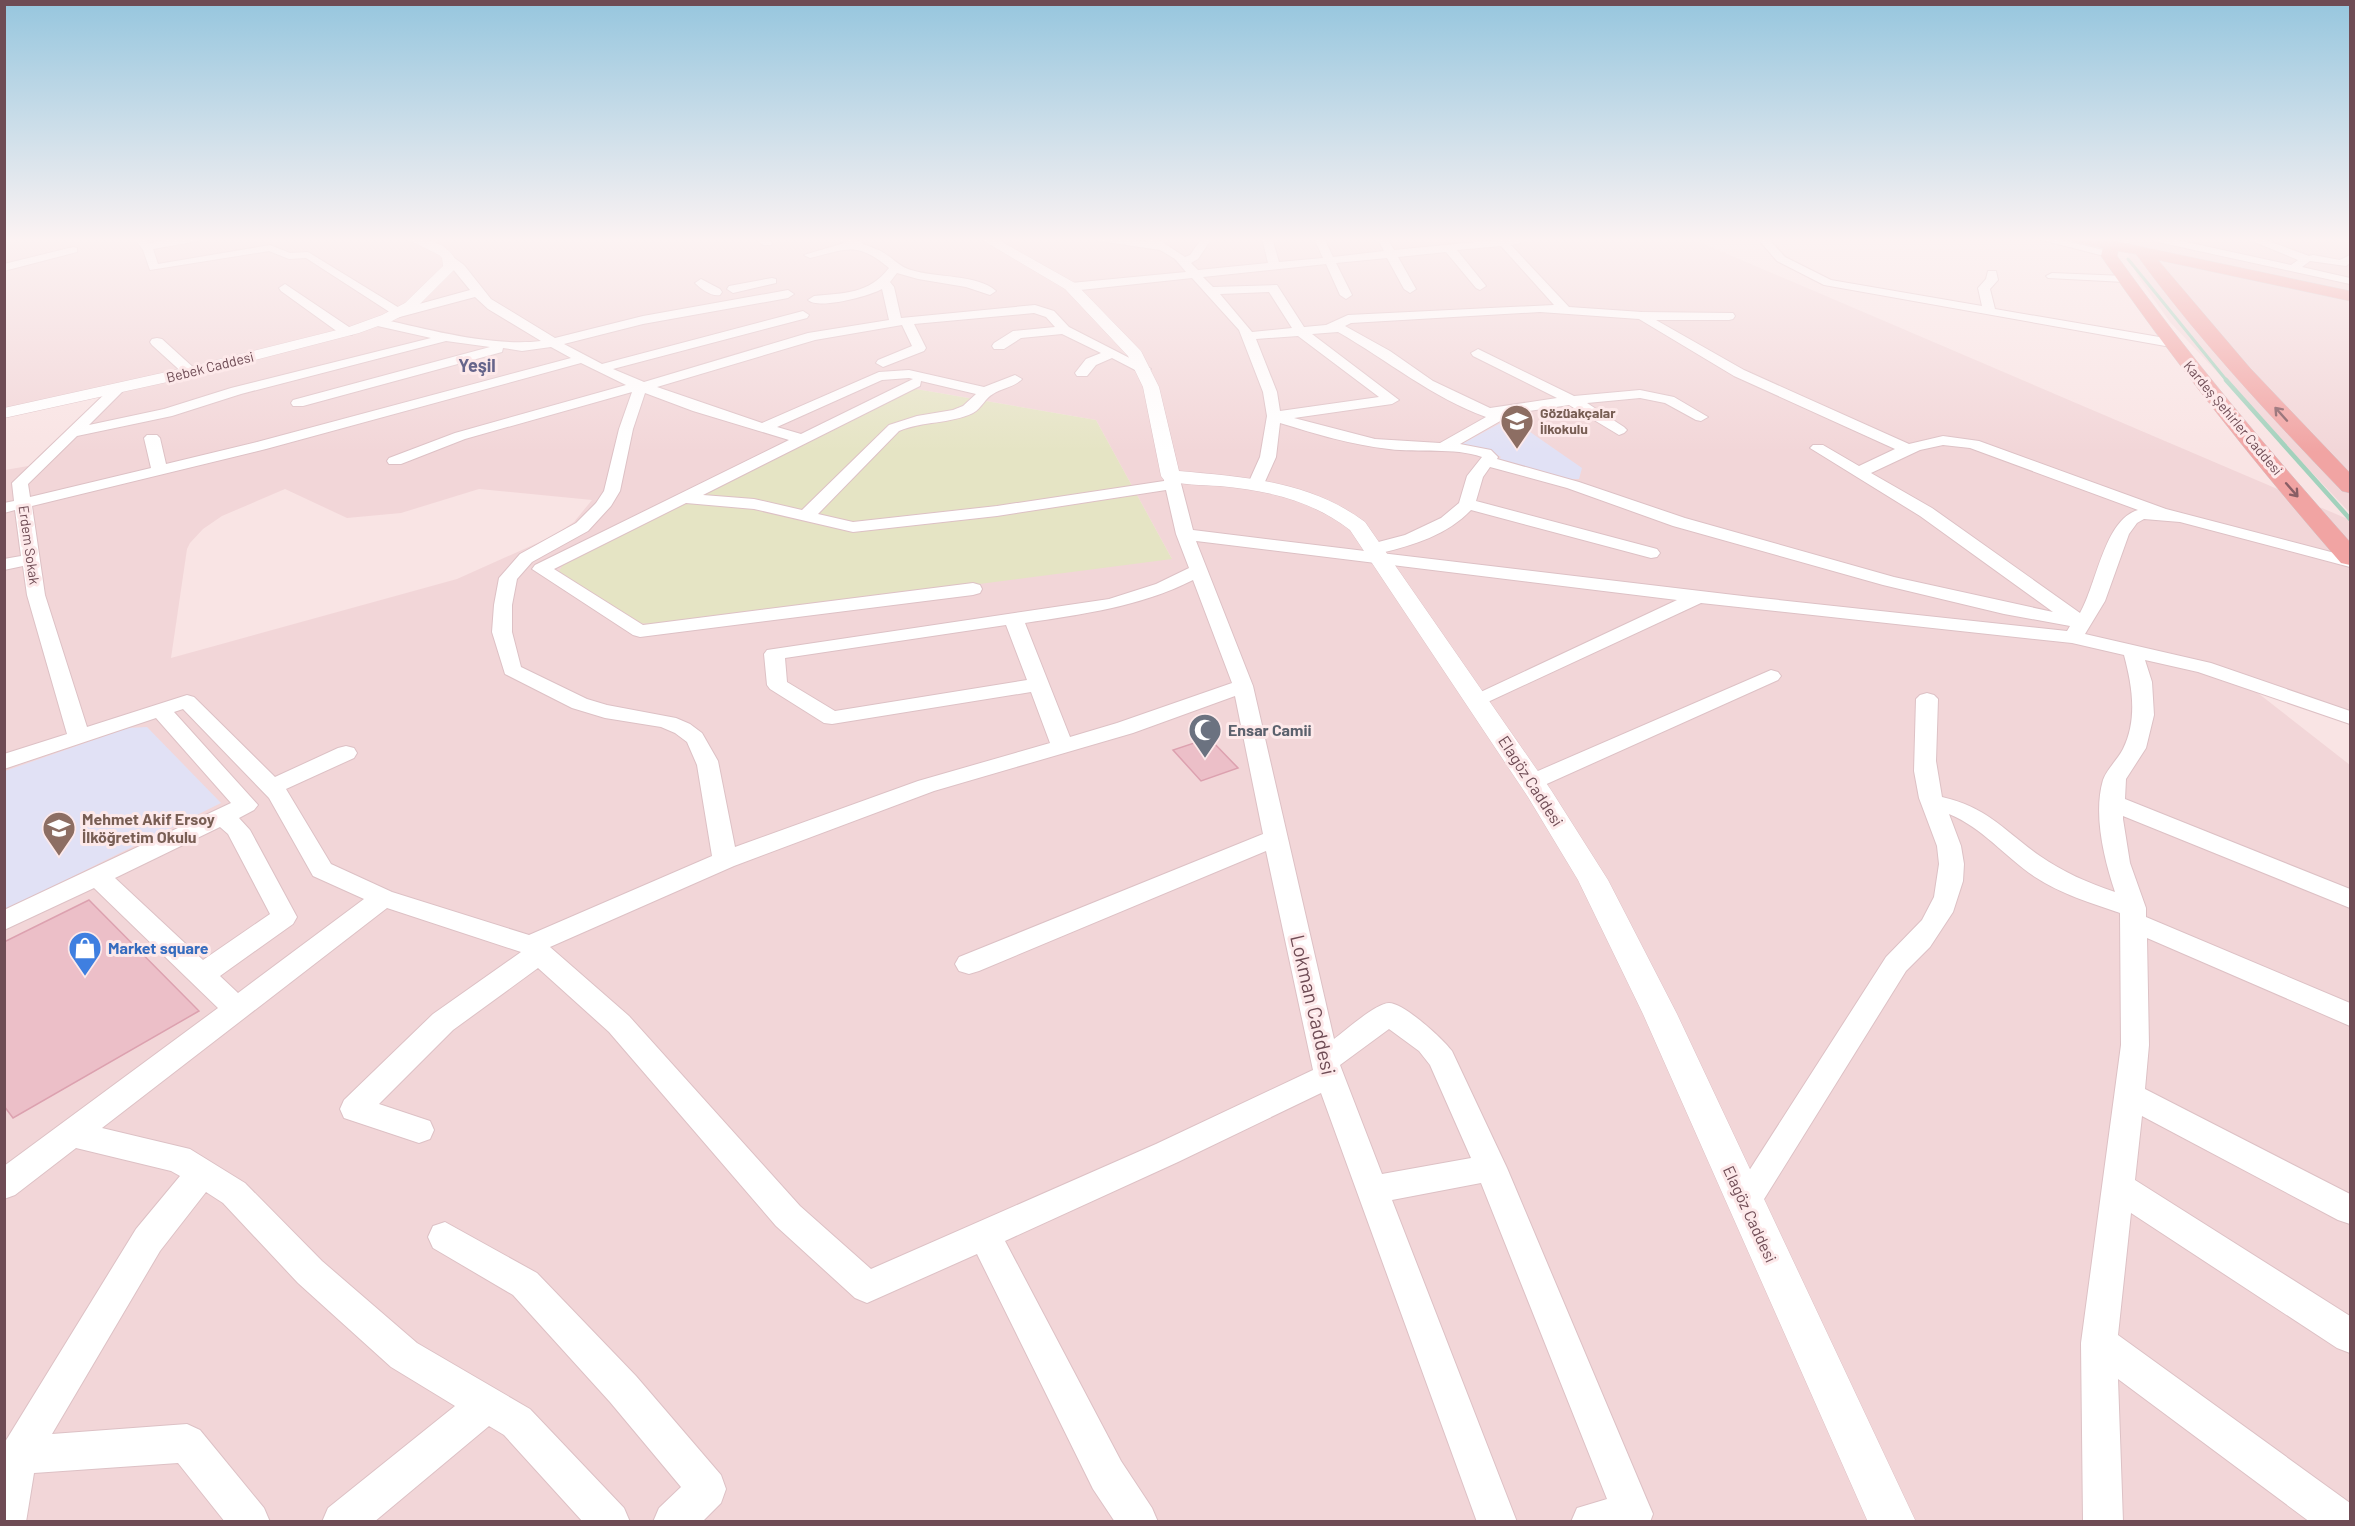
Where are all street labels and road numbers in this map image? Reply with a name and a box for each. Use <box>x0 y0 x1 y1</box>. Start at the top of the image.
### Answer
street label: Bebek Caddesi <box>164 347 255 386</box>
street label: Kardeş Şehirler Caddesi <box>2181 357 2286 478</box>
street label: Erdem Sokak <box>16 504 43 586</box>
street label: Elagöz Caddesi <box>1495 732 1568 830</box>
street label: Lokman Caddesi <box>1286 932 1342 1077</box>
street label: Elagöz Caddesi <box>1720 1162 1781 1265</box>

